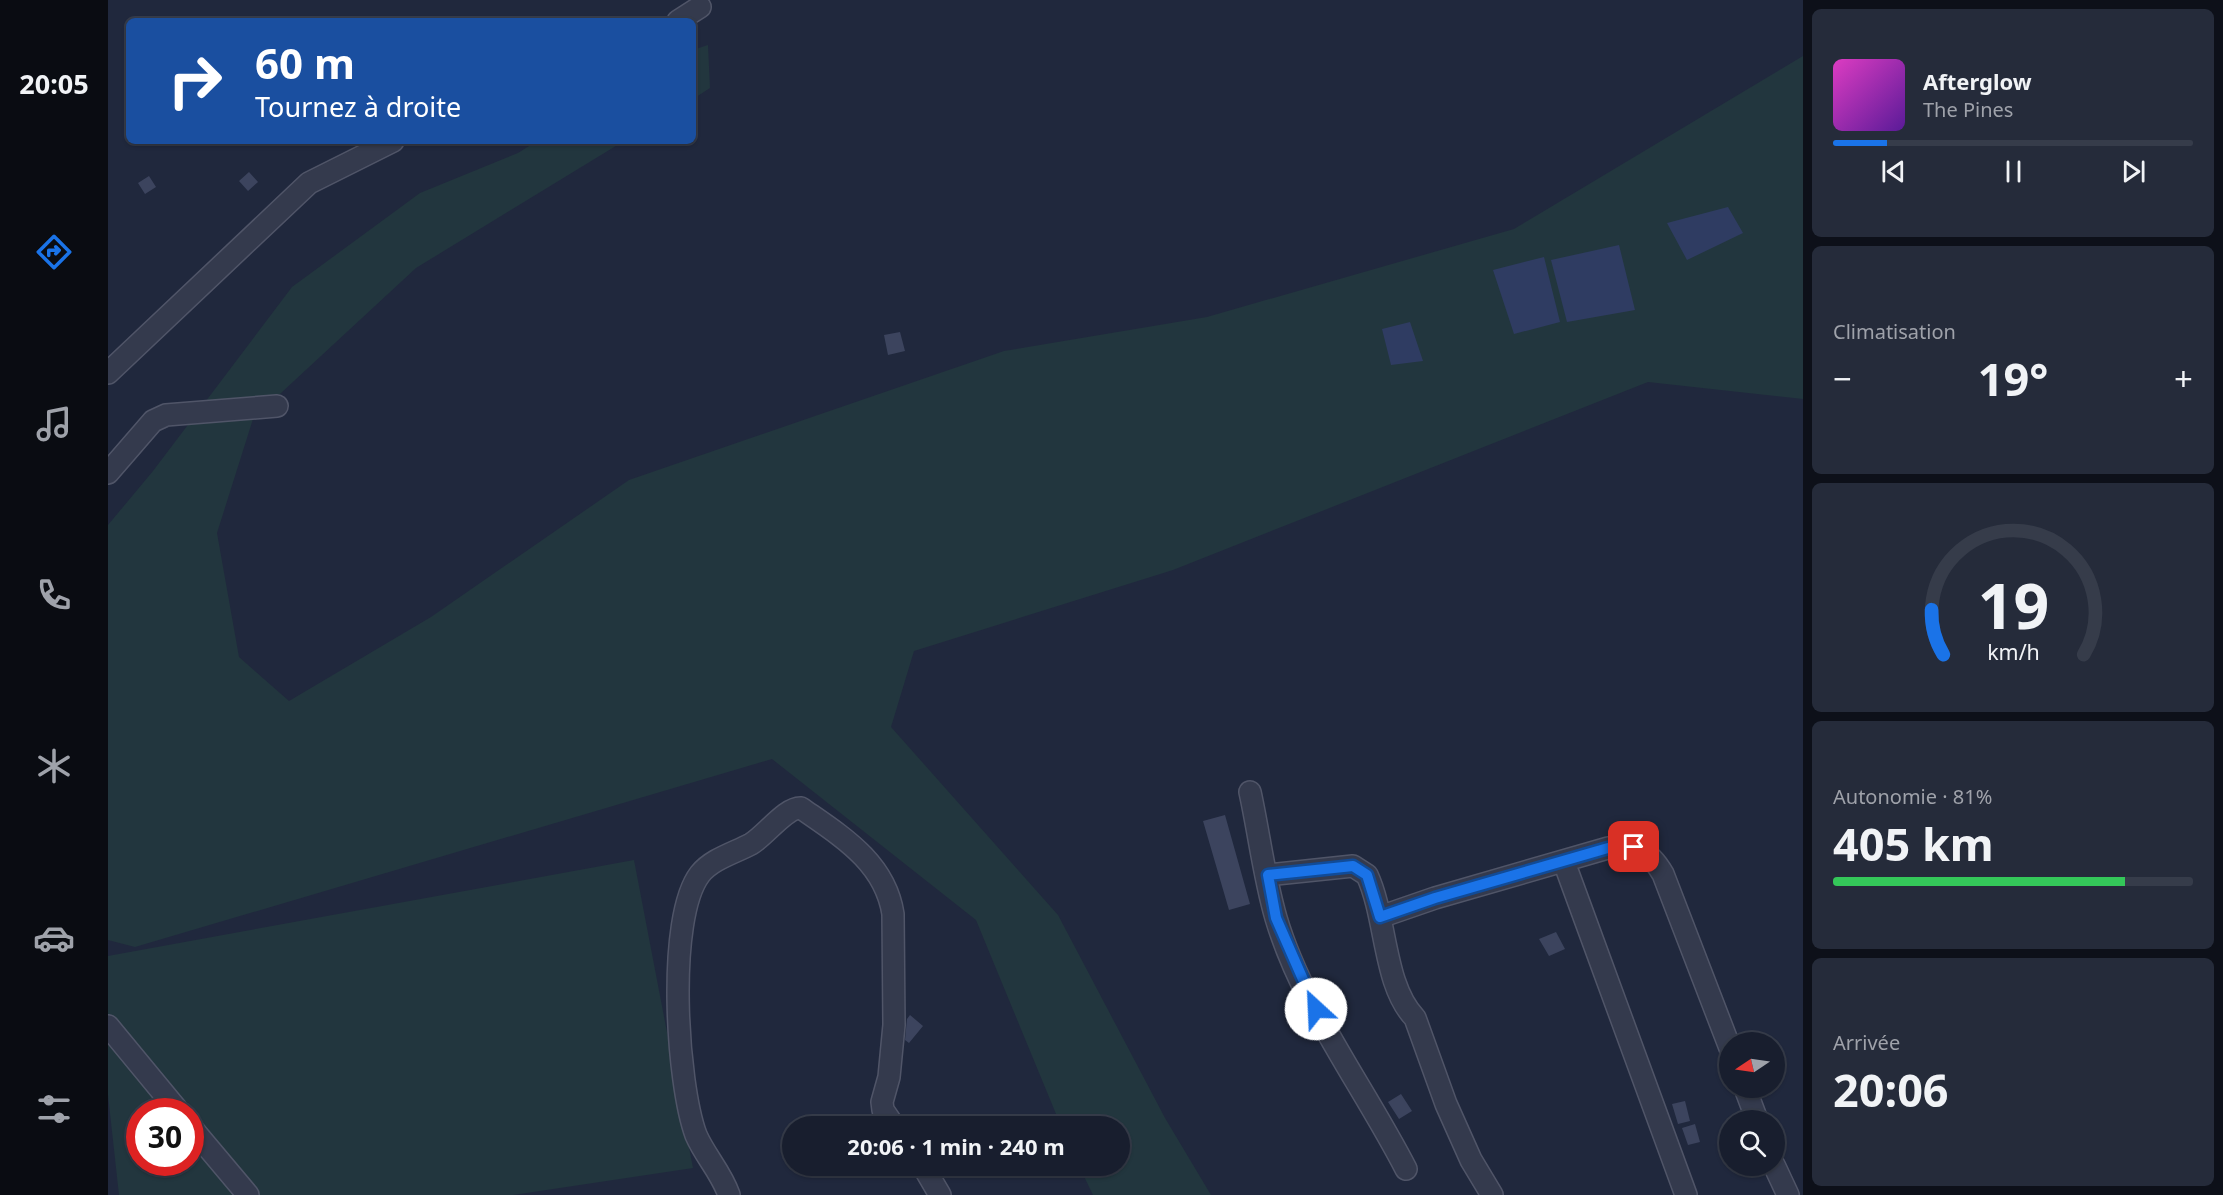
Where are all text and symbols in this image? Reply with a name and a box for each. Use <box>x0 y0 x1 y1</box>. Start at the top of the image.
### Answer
text: 60 m <box>255 34 355 91</box>
icon: right <box>156 42 234 120</box>
text: 20:05 <box>19 65 89 102</box>
text: Afterglow <box>1923 66 2032 96</box>
text: Tournez à droite <box>255 88 461 125</box>
text: The Pines <box>1923 96 2013 123</box>
icon: previous <box>1877 155 1910 188</box>
icon: pause <box>1997 155 2030 188</box>
icon: next <box>2117 155 2150 188</box>
icon: directions <box>33 231 75 273</box>
text: Climatisation <box>1833 318 1956 345</box>
text: 19° <box>1978 348 2048 409</box>
text: − <box>1833 356 1852 401</box>
text: + <box>2174 356 2193 401</box>
icon: music <box>33 403 75 445</box>
text: 19 <box>1977 562 2049 647</box>
icon: phone <box>33 574 75 616</box>
text: km/h <box>1987 637 2039 666</box>
icon: climate <box>33 745 75 787</box>
text: Autonomie · 81% <box>1833 783 1992 810</box>
text: 405 km <box>1833 813 1994 874</box>
pin <box>1608 821 1659 872</box>
icon: arrive <box>1617 830 1650 863</box>
icon: car <box>33 917 75 959</box>
position arrow <box>1284 977 1348 1041</box>
text: Arrivée <box>1833 1029 1900 1056</box>
north arrow <box>1719 1032 1785 1098</box>
map controls <box>1719 1032 1785 1176</box>
text: 20:06 <box>1833 1059 1949 1120</box>
icon: filters <box>33 1088 75 1130</box>
speed limit sign: 30 <box>126 1098 204 1176</box>
button: search <box>1719 1110 1785 1176</box>
text: 20:06 · 1 min · 240 m <box>847 1131 1065 1161</box>

